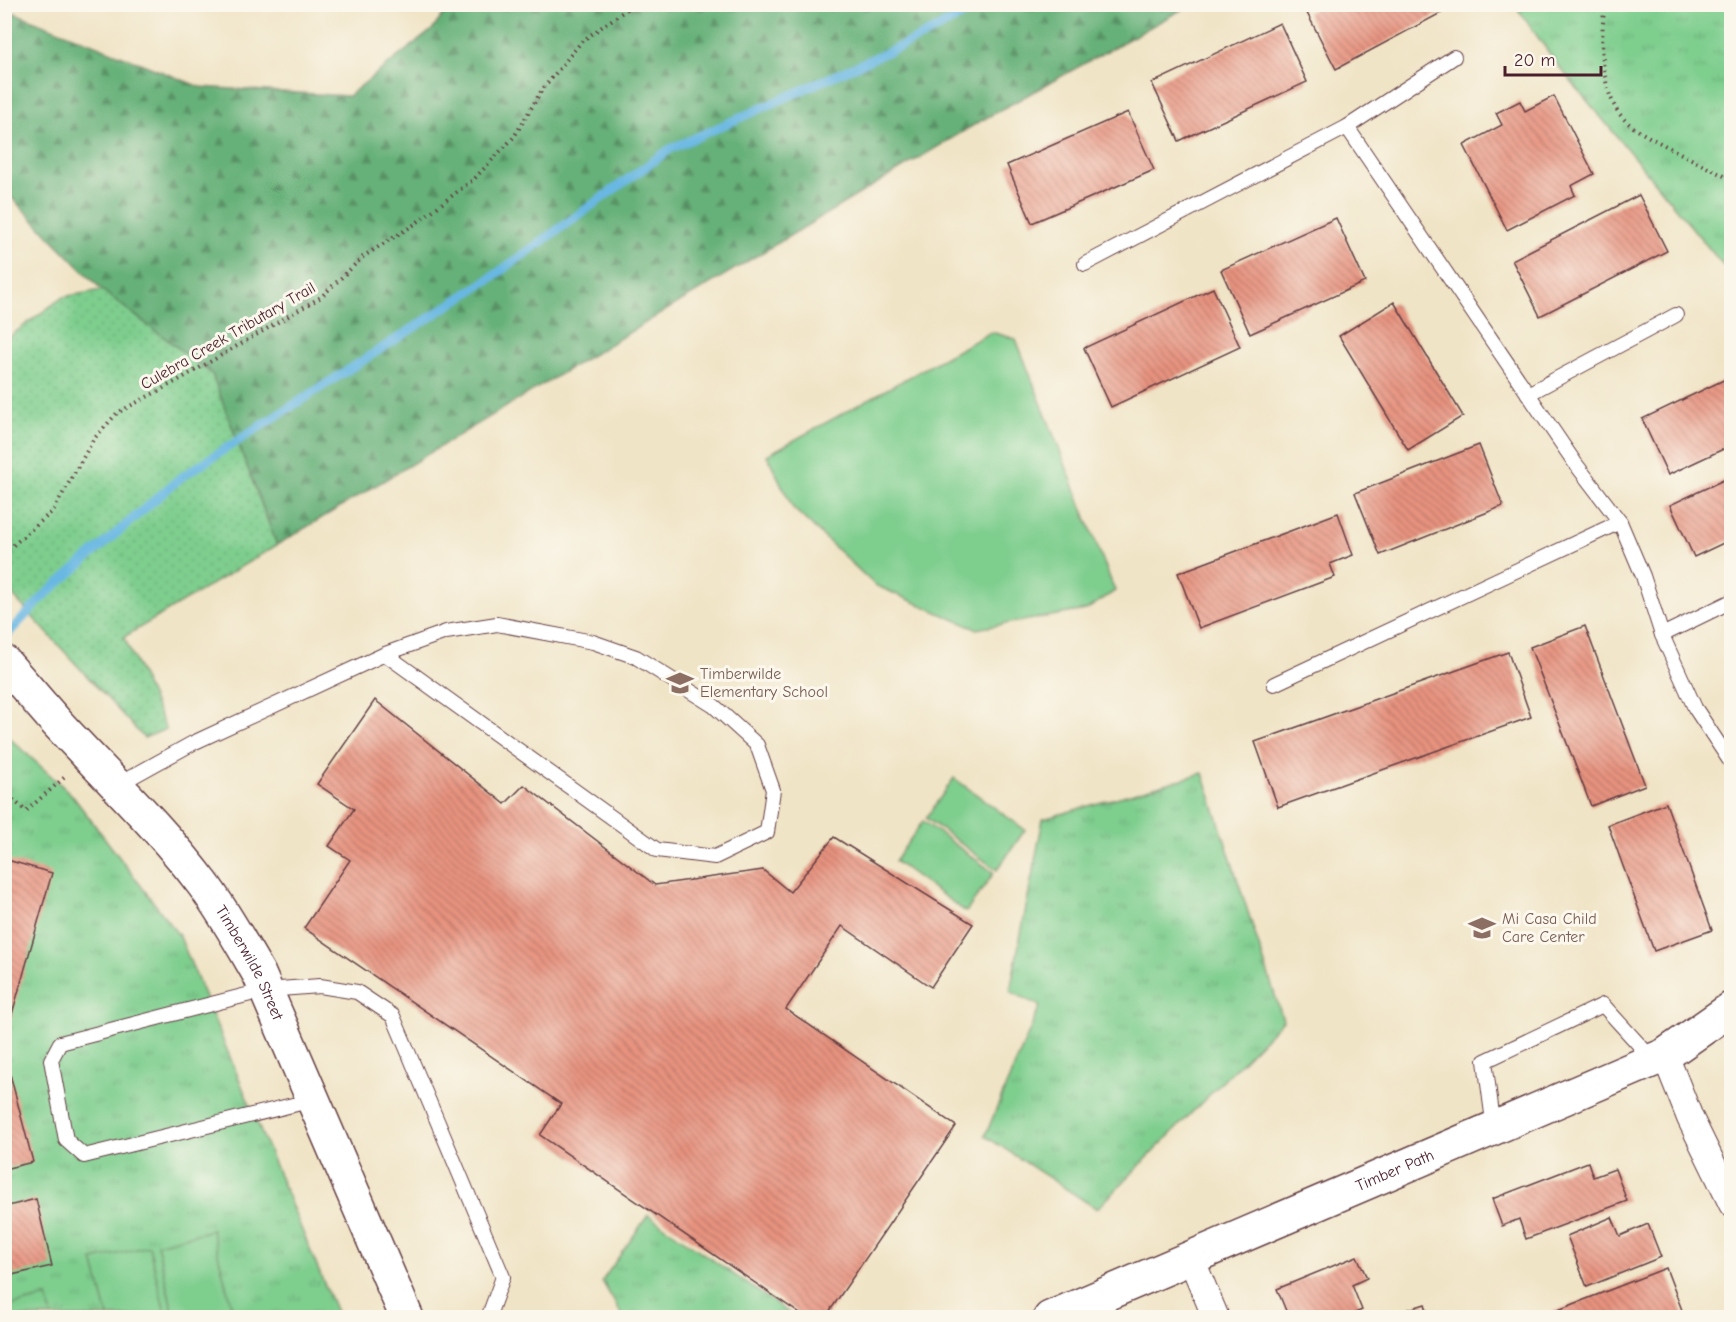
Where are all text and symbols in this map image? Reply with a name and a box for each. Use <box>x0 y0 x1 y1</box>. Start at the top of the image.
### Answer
scale bar <box>1505 39 1601 77</box>
text: 20 m <box>1514 50 1555 71</box>
street label: Culebra Creek Tributary Trail <box>137 279 319 393</box>
place label: Timberwilde Elementary School <box>700 665 828 701</box>
school or university icon: Timberwilde Elementary School <box>665 668 695 698</box>
street label: Timberwilde Street <box>212 902 287 1023</box>
place label: Mi Casa Child Care Center <box>1502 910 1597 946</box>
school or university icon: Mi Casa Child Care Center <box>1467 913 1497 943</box>
street label: Timber Path <box>1353 1146 1437 1195</box>

